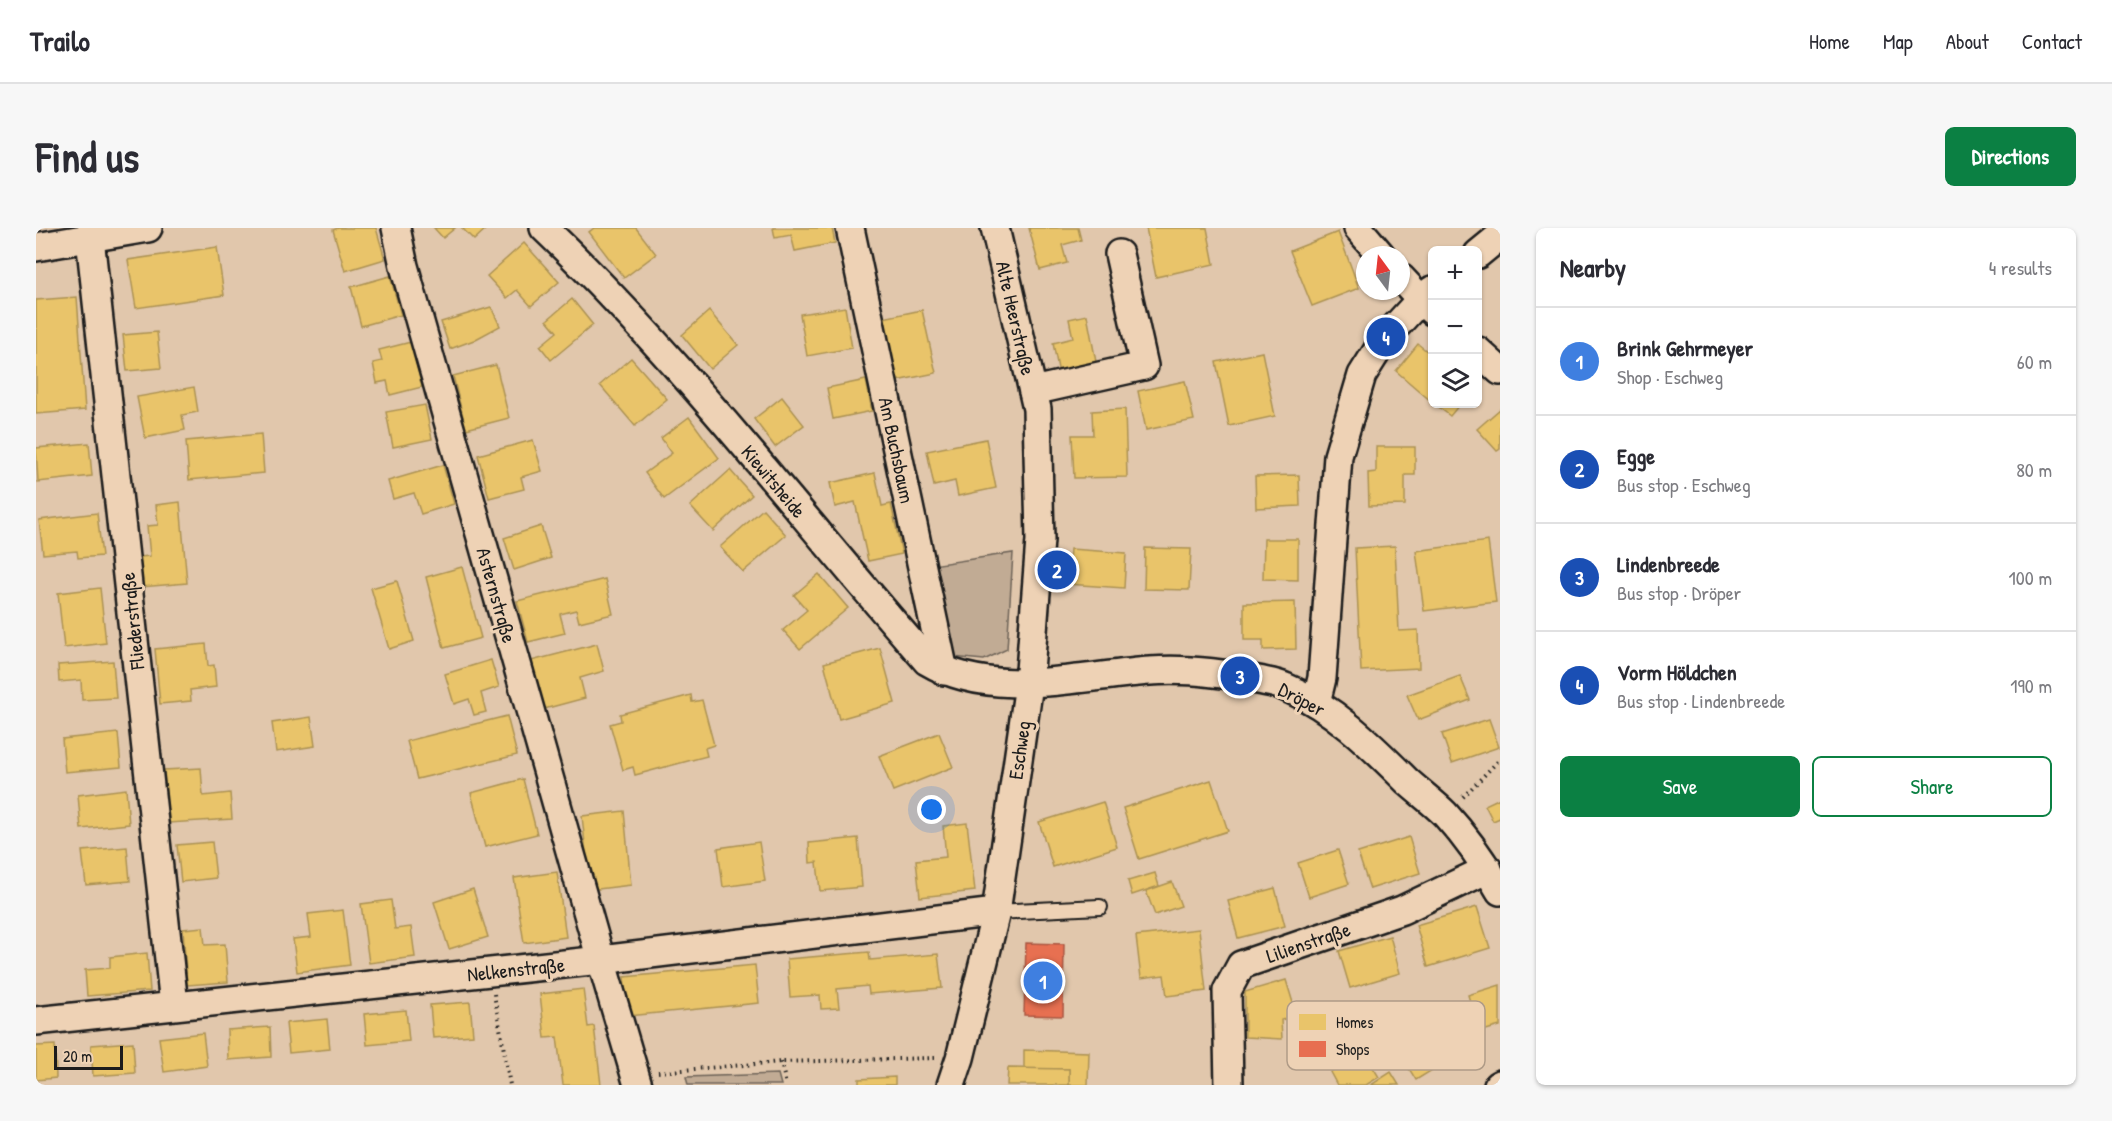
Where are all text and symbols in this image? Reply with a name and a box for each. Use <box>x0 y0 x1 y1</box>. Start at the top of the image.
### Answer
text: Trailo <box>30 22 90 60</box>
text: Home <box>1809 27 1850 56</box>
text: Map <box>1883 27 1913 56</box>
text: About <box>1946 27 1989 56</box>
text: Contact <box>2022 27 2082 56</box>
button: Directions <box>1945 127 2076 186</box>
text: Find us <box>36 128 139 185</box>
north arrow <box>1356 246 1410 300</box>
map controls <box>1428 246 1482 408</box>
button: + <box>1428 246 1482 300</box>
text: Nearby <box>1560 250 1626 285</box>
text: 4 results <box>1989 254 2052 281</box>
street label: Alte Heerstraße <box>990 258 1042 378</box>
button: − <box>1428 300 1482 354</box>
pin: 4 <box>1366 314 1406 360</box>
text: Brink Gehrmeyer <box>1617 333 1753 363</box>
text: 1 <box>1576 348 1583 375</box>
text: 60 m <box>2017 348 2052 375</box>
button: layers <box>1428 354 1482 408</box>
text: Shop · Eschweg <box>1617 363 1723 390</box>
street label: Am Buchsbaum <box>873 395 921 505</box>
street label: Kiewitsheide <box>735 439 813 523</box>
text: Egge <box>1617 441 1655 471</box>
text: 2 <box>1575 456 1584 483</box>
text: 80 m <box>2016 456 2052 483</box>
text: Bus stop · Eschweg <box>1617 471 1751 498</box>
street label: Asternstraße <box>471 544 523 646</box>
pin: 2 <box>1038 548 1076 592</box>
text: Lindenbreede <box>1617 549 1720 579</box>
text: 3 <box>1575 564 1584 591</box>
text: 100 m <box>2009 564 2052 591</box>
street label: Fliederstraße <box>113 571 151 672</box>
text: Bus stop · Dröper <box>1617 579 1741 606</box>
pin: 3 <box>1220 654 1260 698</box>
text: Vorm Höldchen <box>1617 657 1737 687</box>
text: 4 <box>1576 672 1583 699</box>
text: 190 m <box>2010 672 2052 699</box>
street label: Dröper <box>1274 675 1330 723</box>
text: Bus stop · Lindenbreede <box>1617 687 1785 714</box>
street label: Eschweg <box>1002 719 1036 781</box>
button: Save <box>1560 756 1800 817</box>
button: Share <box>1812 756 2052 817</box>
your location <box>917 795 946 824</box>
street label: Lilienstraße <box>1262 915 1354 969</box>
street label: Nelkenstraße <box>466 950 566 988</box>
pin: 1 <box>1024 958 1062 1004</box>
legend <box>1287 1001 1485 1070</box>
text: Homes <box>1336 1011 1373 1033</box>
text: Shops <box>1336 1038 1370 1060</box>
scale bar <box>54 1043 123 1070</box>
text: 20 m <box>63 1045 92 1067</box>

